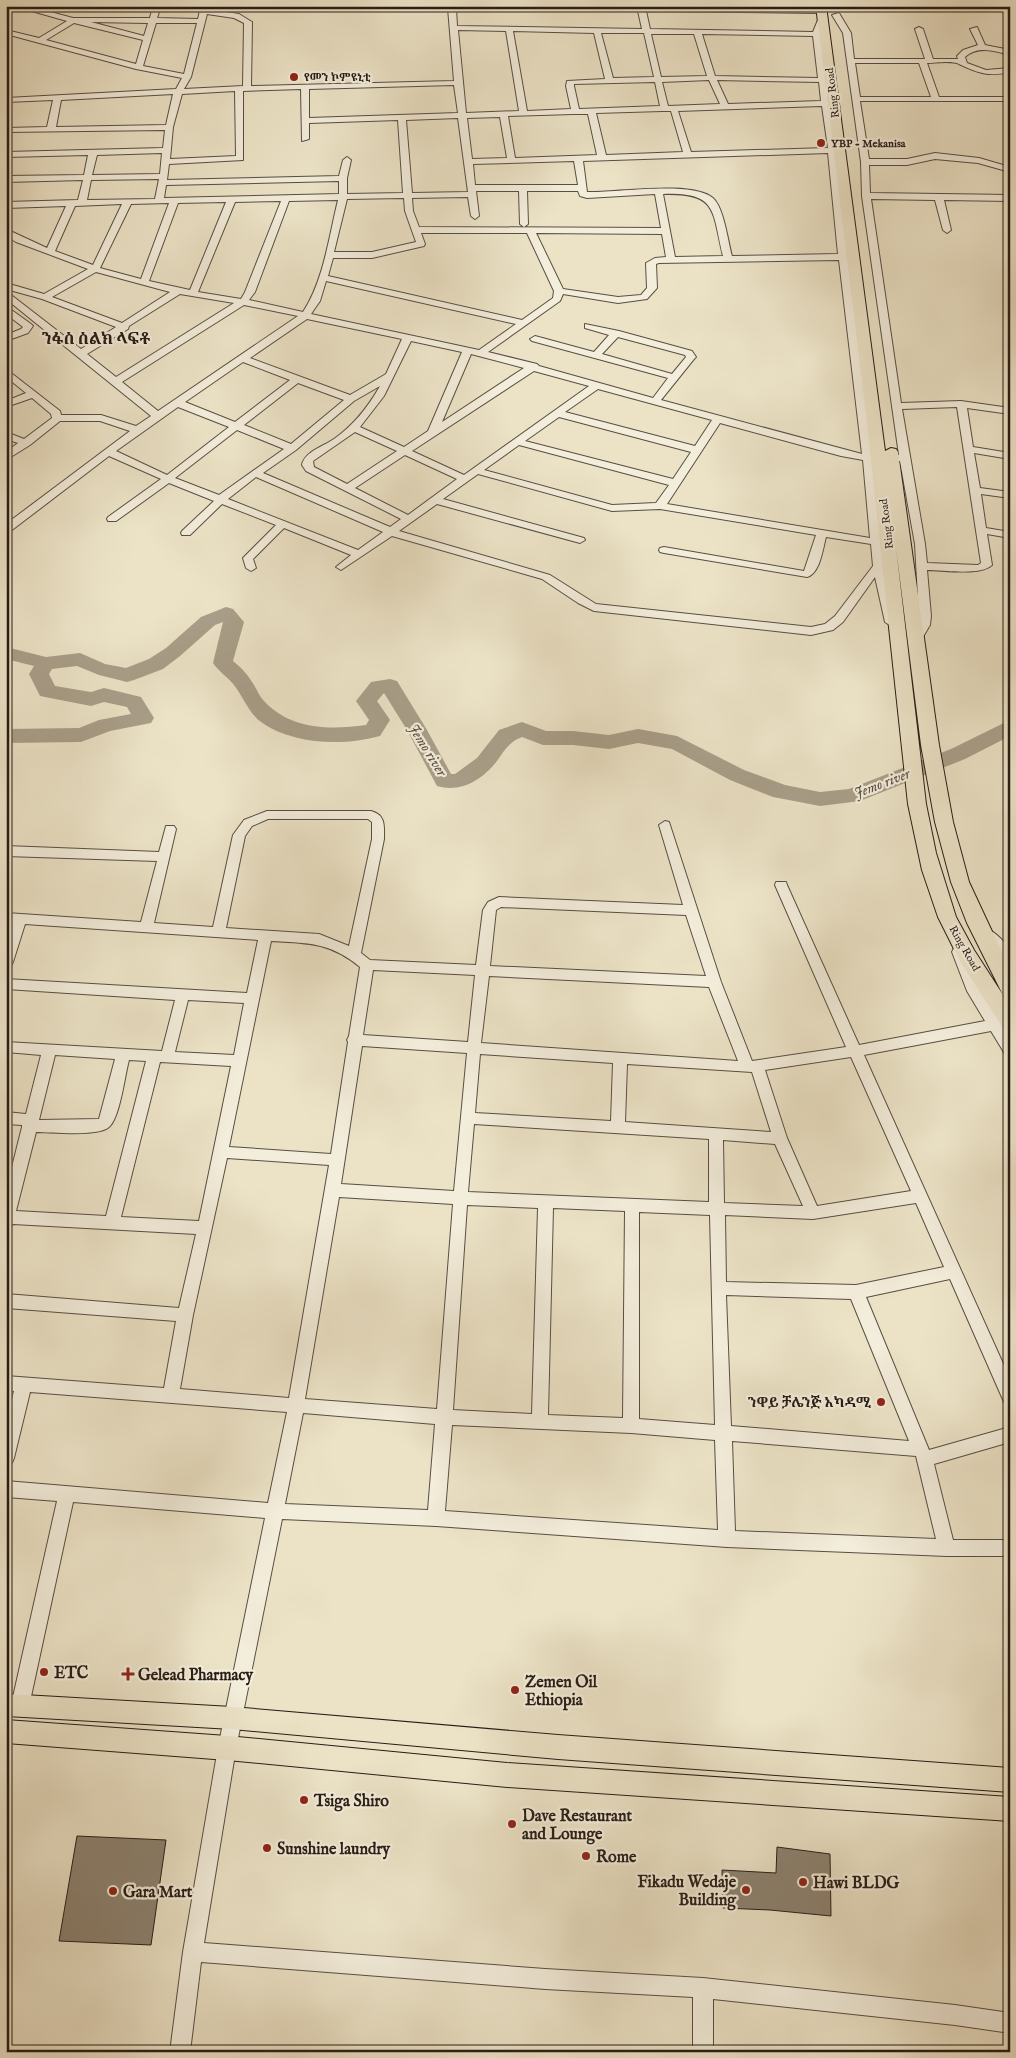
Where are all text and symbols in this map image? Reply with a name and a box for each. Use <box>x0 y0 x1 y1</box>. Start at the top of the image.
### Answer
street label: Ring Road <box>823 67 843 119</box>
marker: የመን ኮምዩኒቲ <box>288 71 300 83</box>
place label: የመን ኮምዩኒቲ <box>304 71 371 85</box>
marker: YBP - Mekanisa <box>815 137 827 149</box>
place label: YBP - Mekanisa <box>831 137 906 151</box>
district label: ንፋስ ስልክ ላፍቶ <box>42 330 150 350</box>
street label: Ring Road <box>877 498 897 550</box>
water label: Jemo river <box>404 720 452 781</box>
water label: Jemo river <box>851 764 914 803</box>
street label: Ring Road <box>945 923 983 974</box>
place label: ንዋይ ቻሌንጅ አካዳሚ <box>748 1394 871 1412</box>
marker: ንዋይ ቻሌንጅ አካዳሚ <box>875 1396 887 1408</box>
place label: ETC <box>54 1664 89 1684</box>
marker: ETC <box>38 1666 50 1678</box>
place label: Gelead Pharmacy <box>138 1666 254 1686</box>
marker: Gelead Pharmacy <box>122 1668 134 1680</box>
place label: Zemen Oil Ethiopia <box>525 1673 598 1711</box>
marker: Zemen Oil Ethiopia <box>509 1684 521 1696</box>
place label: Tsiga Shiro <box>313 1792 389 1812</box>
marker: Tsiga Shiro <box>298 1794 310 1806</box>
place label: Dave Restaurant and Lounge <box>522 1807 632 1845</box>
marker: Dave Restaurant and Lounge <box>506 1818 518 1830</box>
place label: Sunshine laundry <box>277 1840 391 1860</box>
marker: Sunshine laundry <box>261 1842 273 1854</box>
place label: Rome <box>596 1848 637 1868</box>
marker: Rome <box>580 1850 592 1862</box>
place label: Fikadu Wedaje Building <box>637 1873 737 1911</box>
place label: Hawi BLDG <box>813 1874 900 1894</box>
marker: Hawi BLDG <box>797 1876 809 1888</box>
place label: Gara Mart <box>123 1883 193 1903</box>
marker: Fikadu Wedaje Building <box>740 1884 752 1896</box>
marker: Gara Mart <box>107 1885 119 1897</box>

